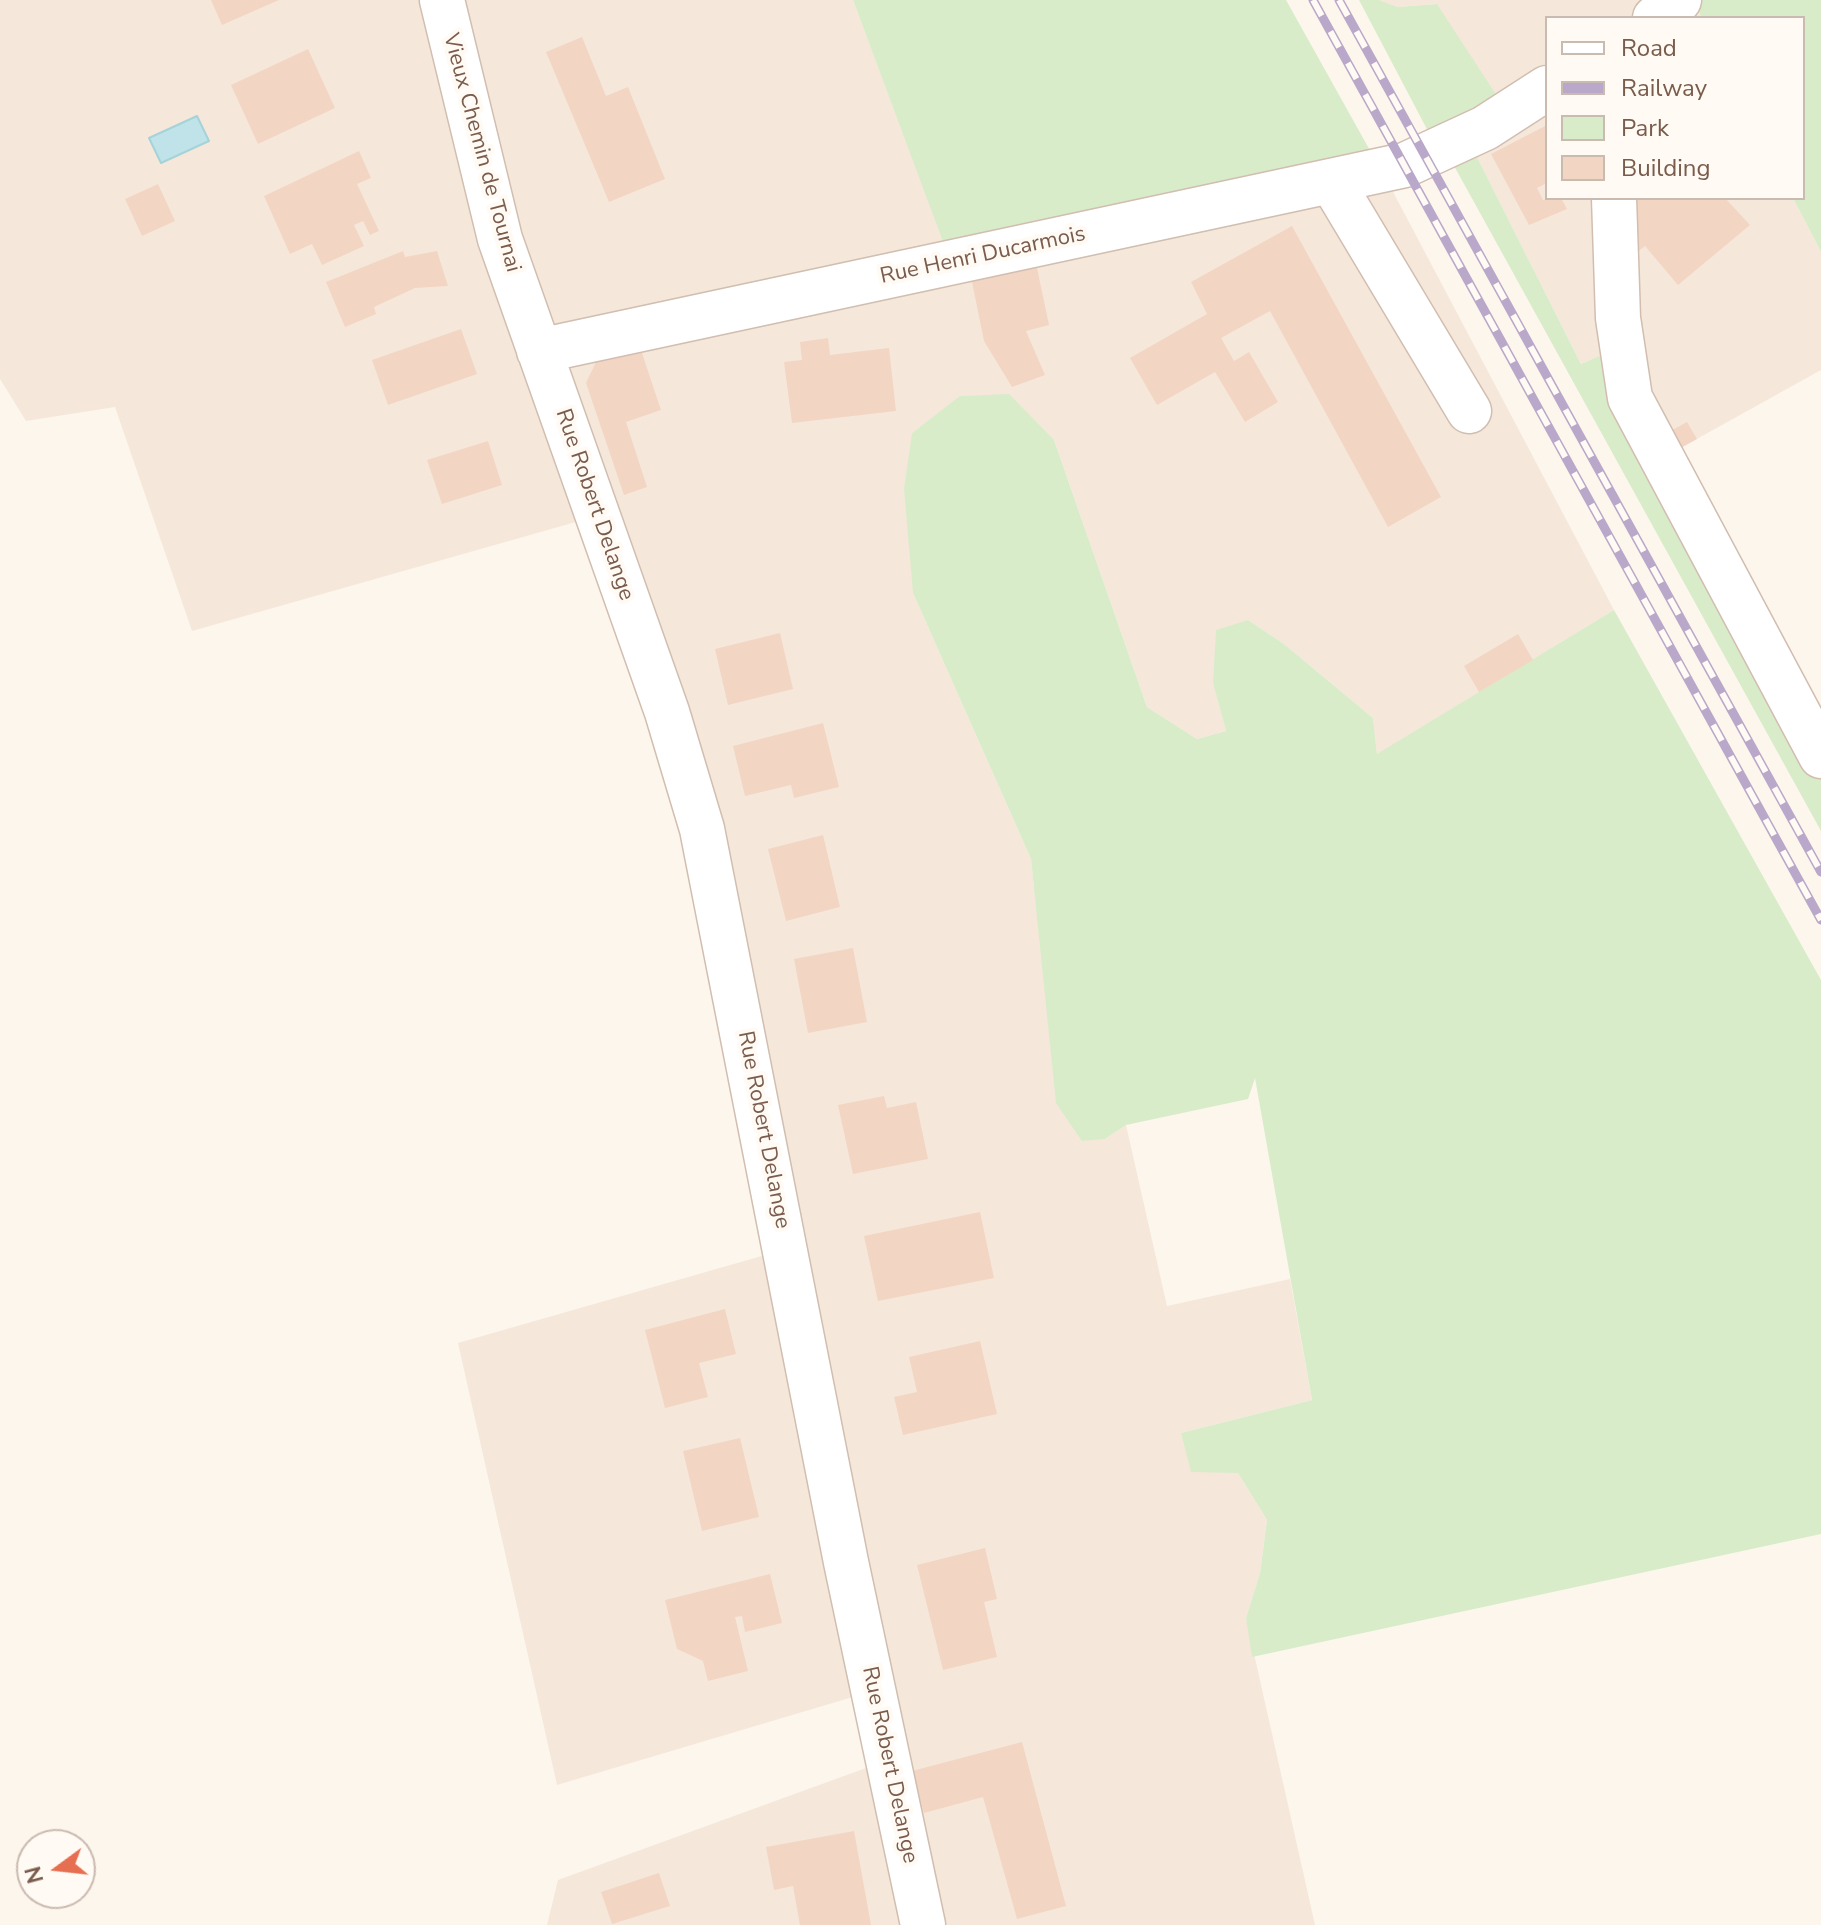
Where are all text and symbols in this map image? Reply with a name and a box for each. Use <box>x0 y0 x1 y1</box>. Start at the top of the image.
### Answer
legend <box>1545 16 1805 200</box>
street label: Vieux Chemin de Tournai <box>436 31 526 275</box>
text: Road <box>1621 32 1677 64</box>
text: Railway <box>1621 72 1707 104</box>
text: Park <box>1621 112 1669 144</box>
text: Building <box>1621 152 1711 184</box>
street label: Rue Henri Ducarmois <box>878 221 1088 291</box>
street label: Rue Robert Delange <box>549 406 639 604</box>
street label: Rue Robert Delange <box>731 1029 795 1231</box>
street label: Rue Robert Delange <box>855 1664 923 1866</box>
north arrow <box>16 1829 96 1909</box>
text: N <box>18 1863 51 1887</box>

